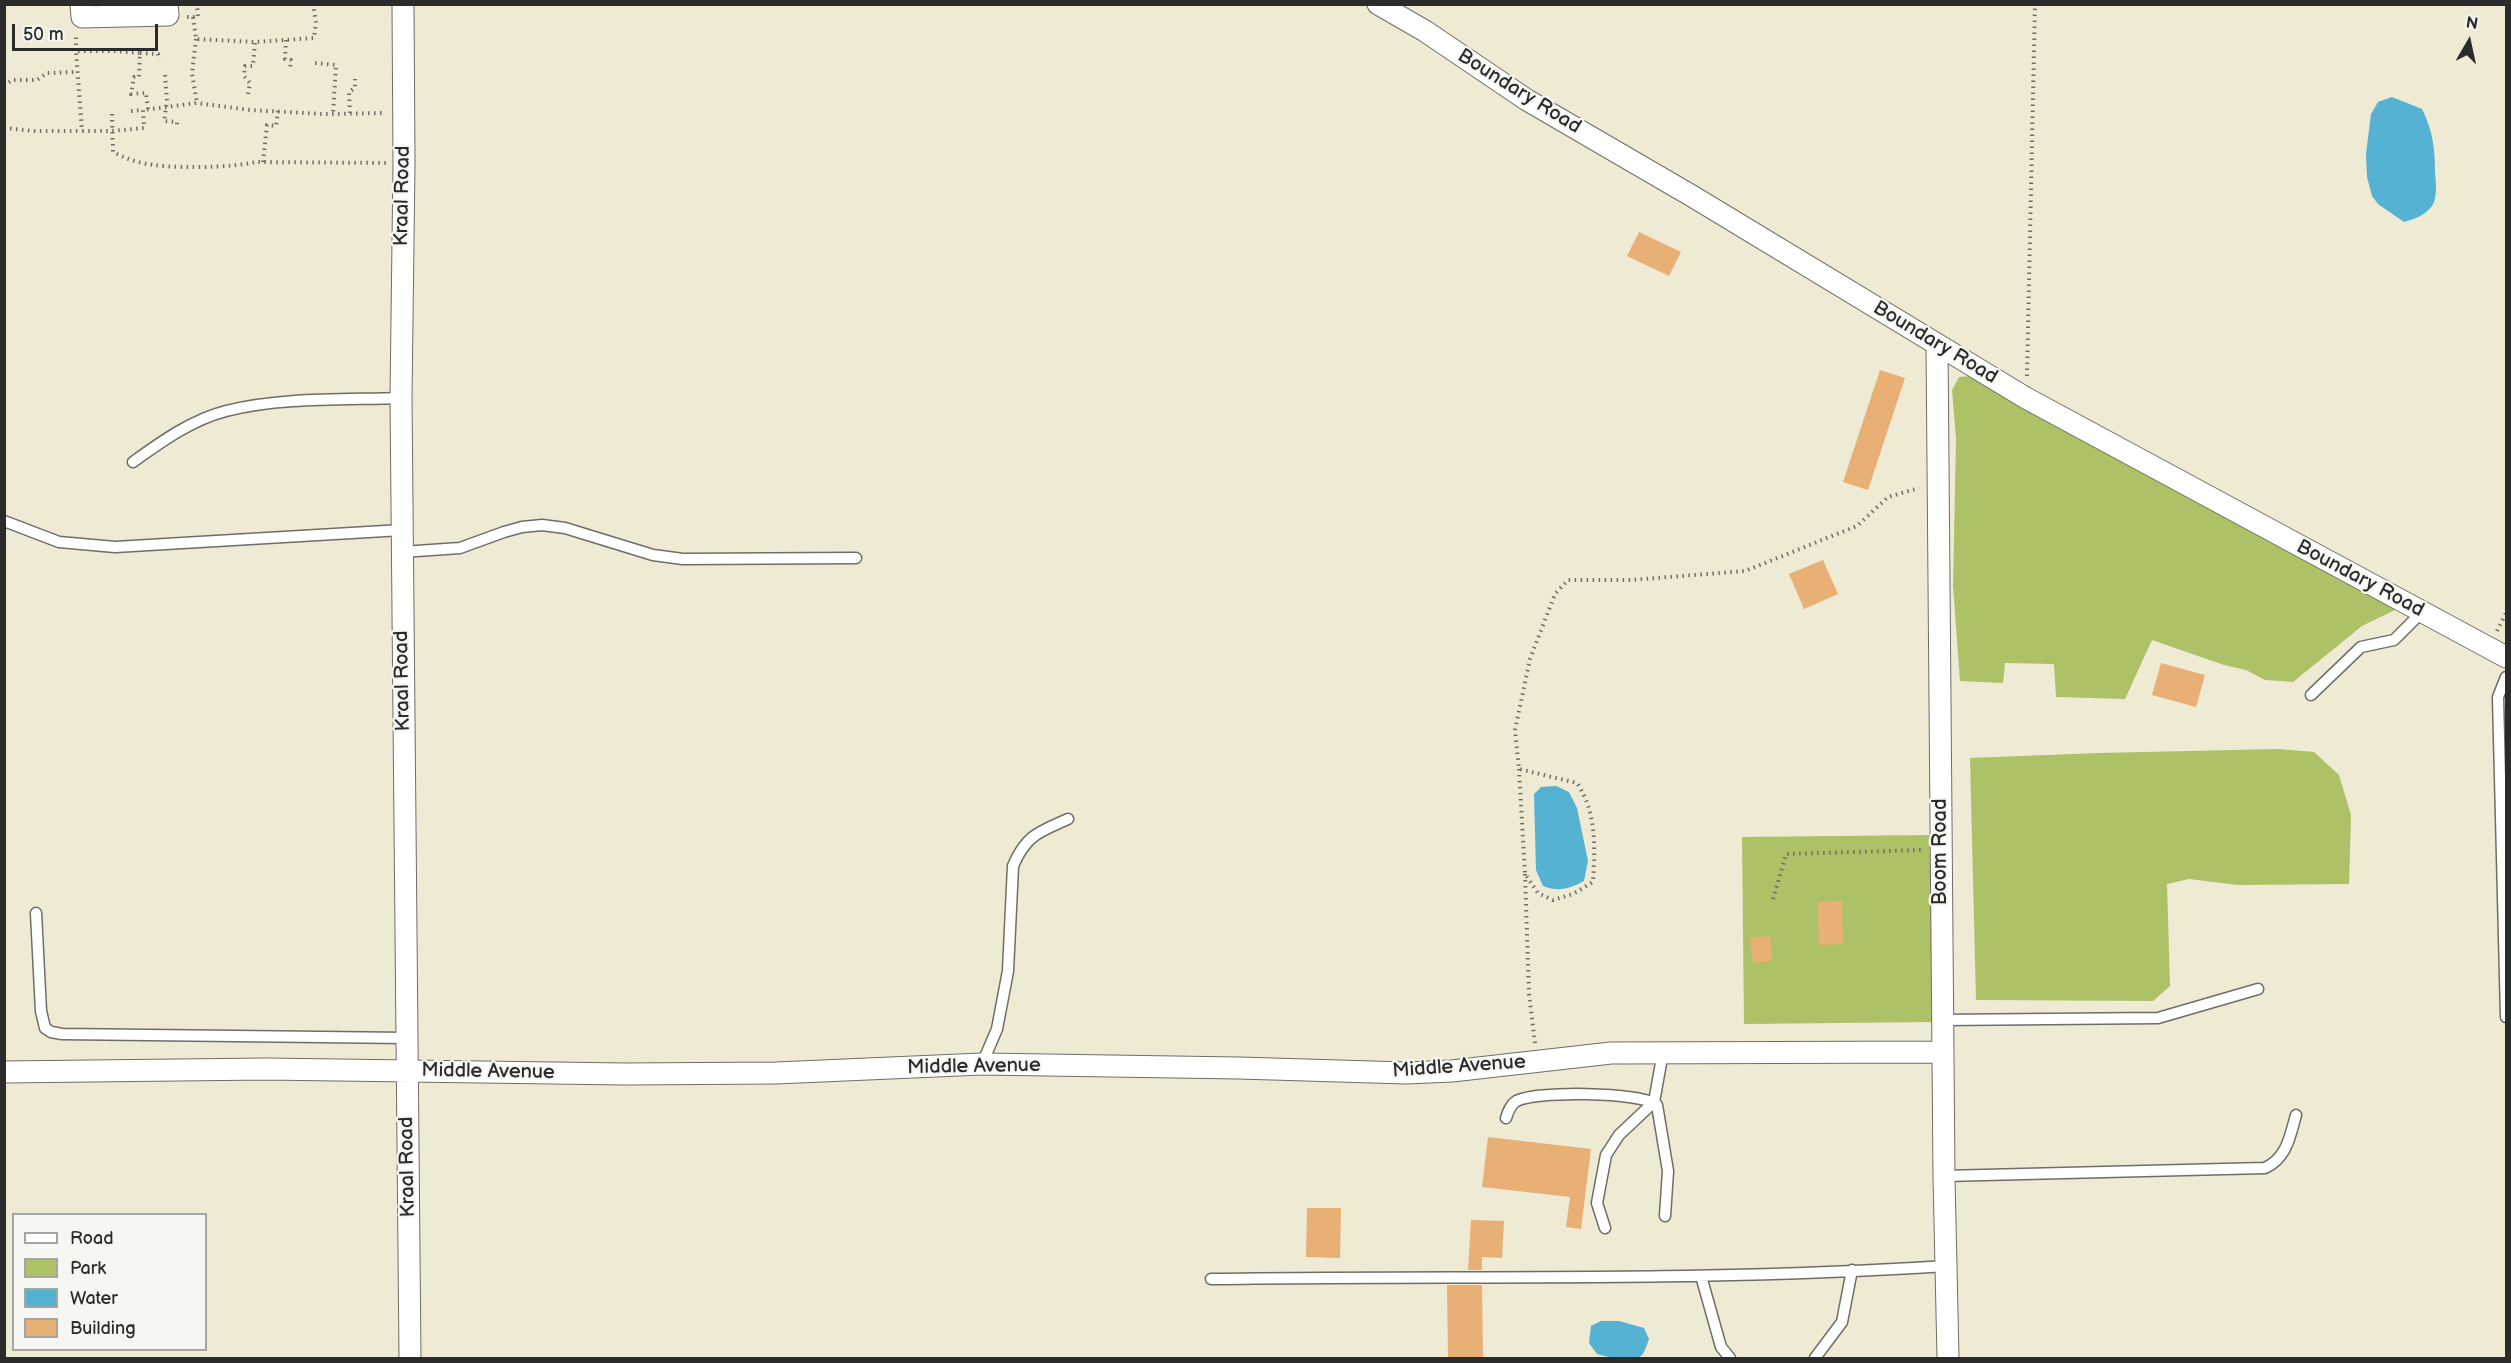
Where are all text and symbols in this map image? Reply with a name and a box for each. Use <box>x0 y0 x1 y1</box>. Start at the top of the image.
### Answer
scale bar <box>15 12 160 50</box>
north arrow <box>2439 12 2499 72</box>
text: N <box>2464 13 2479 34</box>
text: 50 m <box>23 24 64 45</box>
street label: Boundary Road <box>1453 44 1585 140</box>
street label: Kraal Road <box>390 146 416 246</box>
street label: Boundary Road <box>1868 296 2002 390</box>
street label: Boundary Road <box>2292 535 2428 623</box>
street label: Kraal Road <box>390 631 416 731</box>
street label: Boom Road <box>1929 799 1953 905</box>
street label: Middle Avenue <box>1392 1050 1526 1084</box>
street label: Middle Avenue <box>907 1054 1041 1080</box>
street label: Middle Avenue <box>421 1059 555 1085</box>
street label: Kraal Road <box>395 1117 421 1217</box>
legend <box>12 1213 207 1351</box>
text: Road <box>70 1228 114 1249</box>
text: Park <box>70 1258 106 1279</box>
text: Water <box>70 1288 118 1309</box>
text: Building <box>70 1318 136 1339</box>

